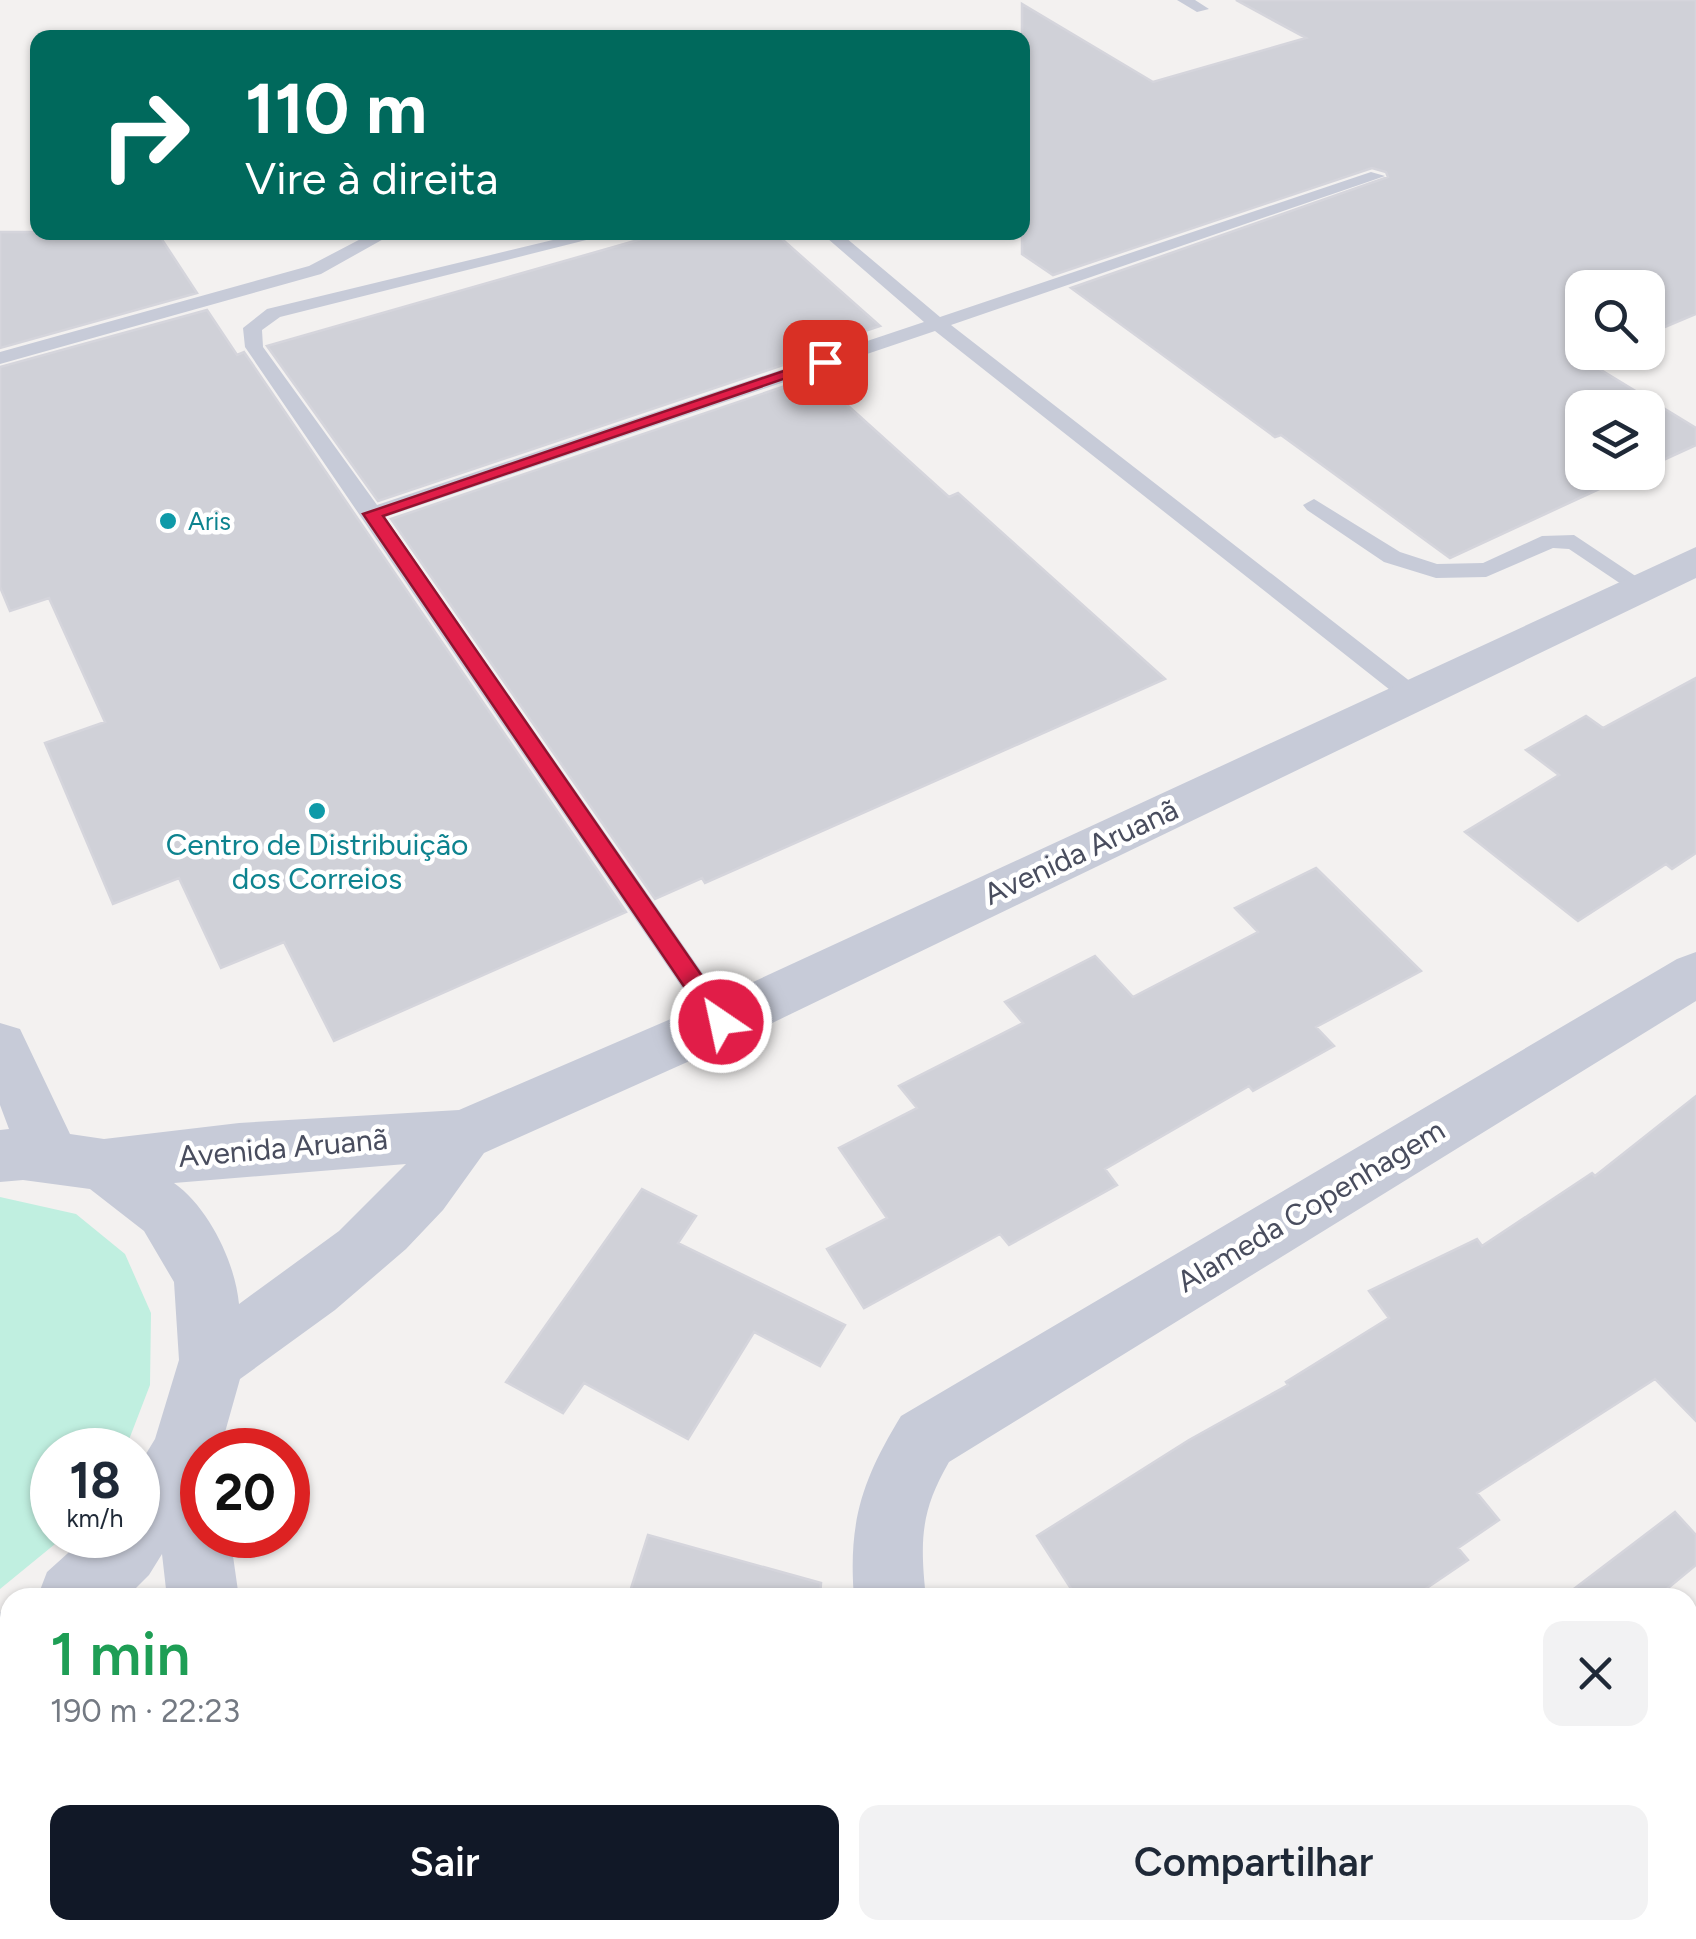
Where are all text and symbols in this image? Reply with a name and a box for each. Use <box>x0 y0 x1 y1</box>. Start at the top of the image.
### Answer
text: 110 m <box>245 66 427 151</box>
icon: right <box>80 70 210 200</box>
text: Vire à direita <box>245 151 498 205</box>
map controls <box>1565 270 1665 490</box>
button: search <box>1565 270 1665 370</box>
pin <box>783 320 868 405</box>
icon: arrive <box>798 335 853 390</box>
button: layers <box>1565 390 1665 490</box>
place label: Aris <box>188 506 231 536</box>
marker: Aris <box>157 510 179 532</box>
street label: Avenida Aruanã <box>978 790 1184 913</box>
marker: Centro de Distribuição dos Correios <box>306 800 328 822</box>
place label: Centro de Distribuição dos Correios <box>166 826 468 897</box>
position arrow <box>669 970 773 1074</box>
street label: Alameda Copenhagem <box>1170 1111 1451 1300</box>
street label: Avenida Aruanã <box>177 1120 389 1175</box>
speed limit sign: 20 <box>180 1428 310 1558</box>
text: 18 <box>69 1450 121 1511</box>
text: km/h <box>66 1503 124 1533</box>
text: 1 min <box>50 1618 190 1690</box>
button: close <box>1543 1621 1648 1726</box>
text: 190 m · 22:23 <box>50 1692 240 1730</box>
button: Sair <box>50 1805 839 1920</box>
button: Compartilhar <box>859 1805 1648 1920</box>

